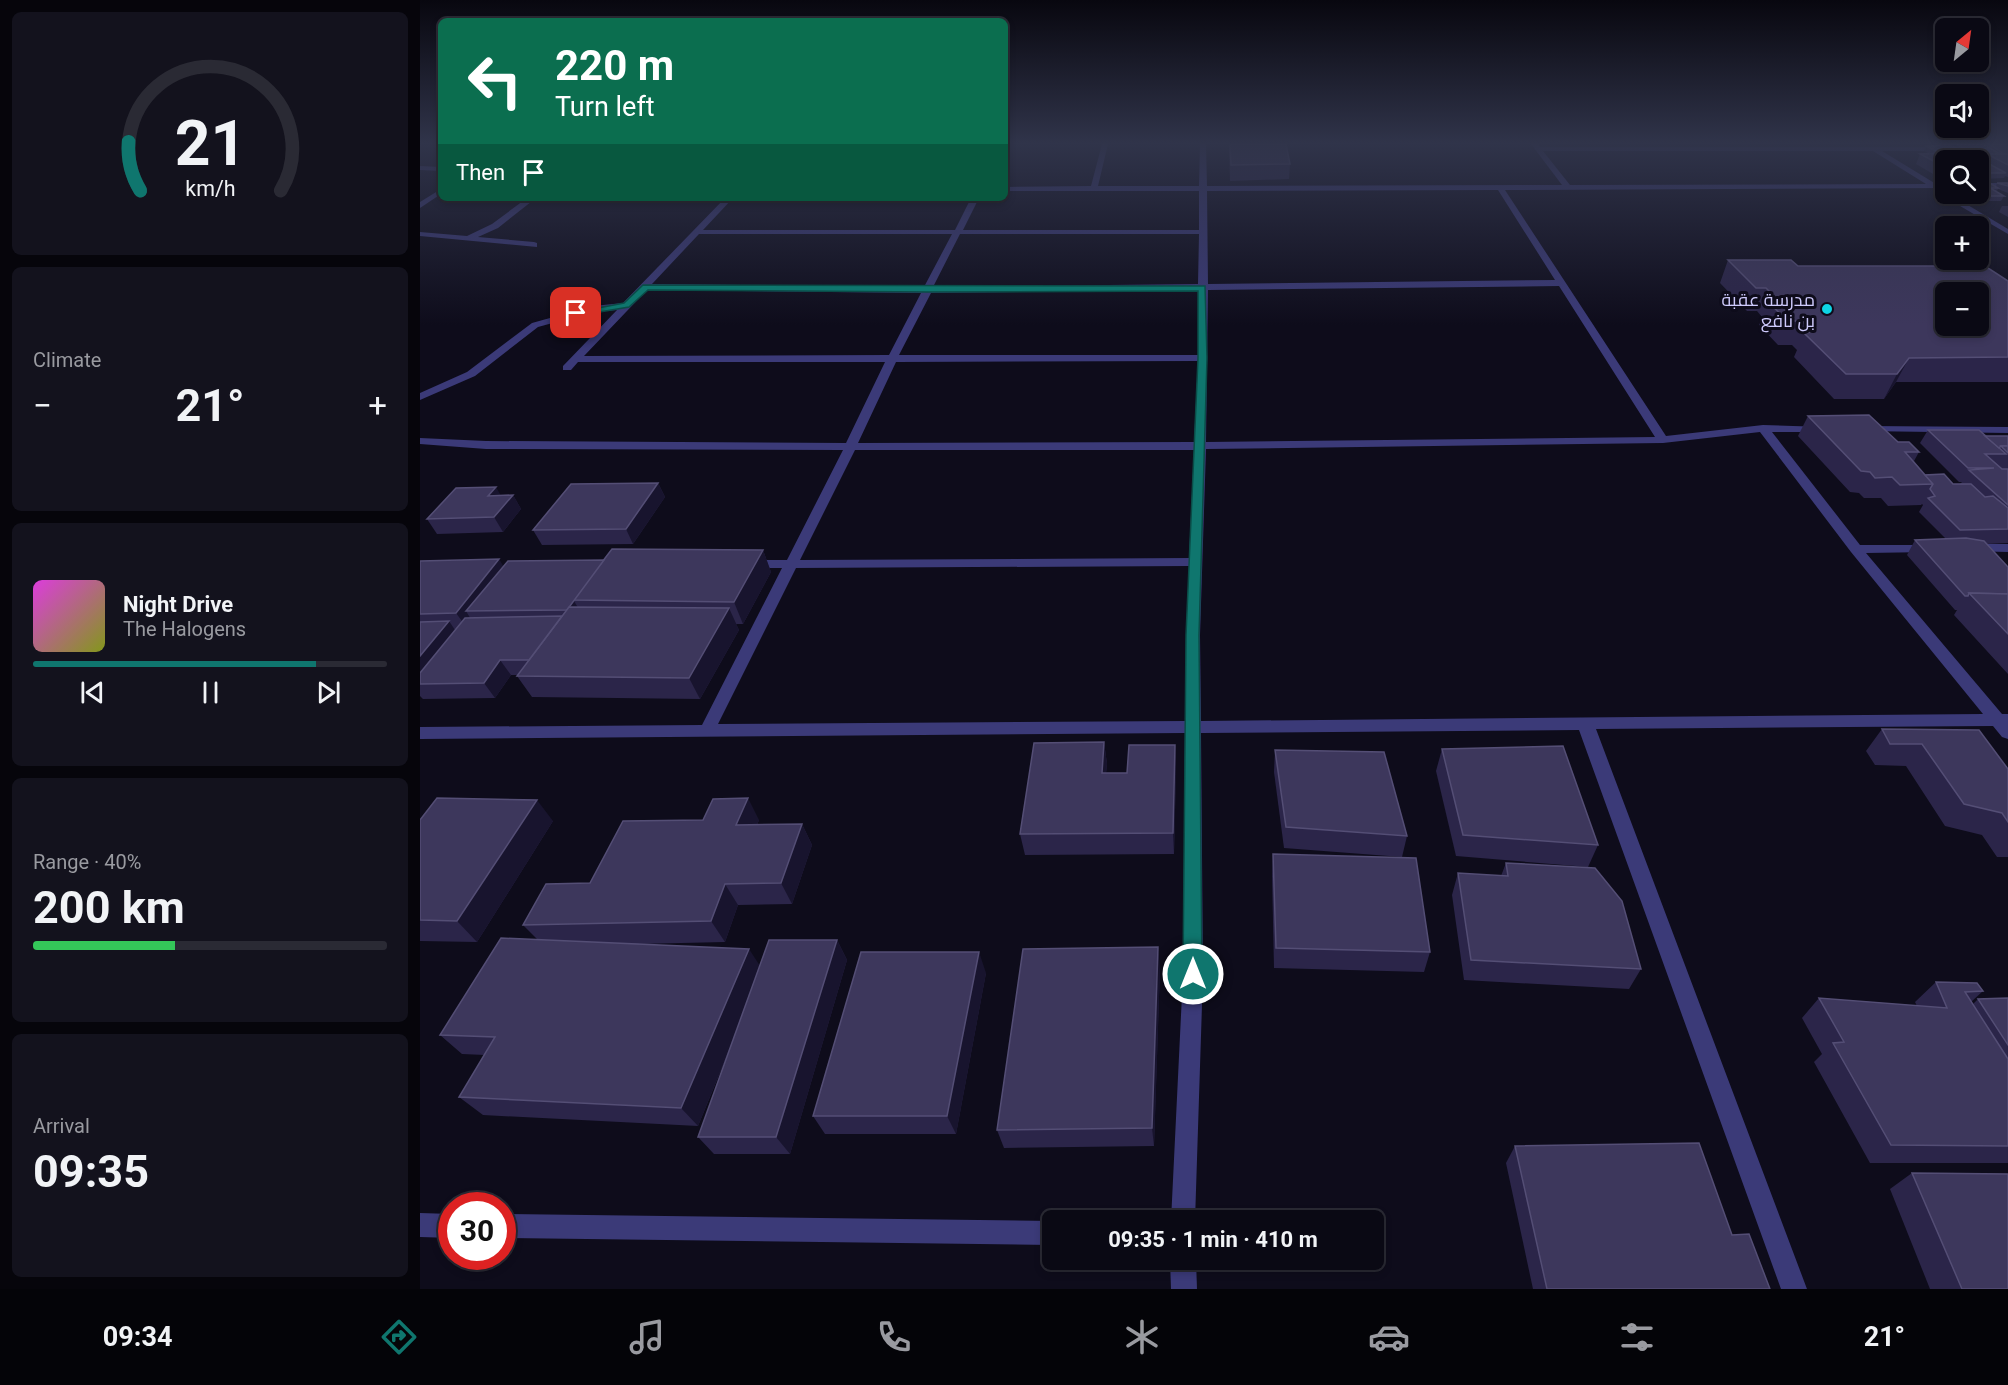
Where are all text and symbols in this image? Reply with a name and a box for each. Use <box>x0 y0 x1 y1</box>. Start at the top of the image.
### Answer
north arrow <box>1935 18 1989 72</box>
map controls <box>1935 18 1989 336</box>
text: 220 m <box>555 41 674 90</box>
icon: left <box>456 42 534 120</box>
button: sound <box>1935 84 1989 138</box>
text: Turn left <box>555 91 655 123</box>
text: 21 <box>174 107 246 180</box>
button: search <box>1935 150 1989 204</box>
icon: arrive <box>517 156 550 189</box>
text: Then <box>456 160 505 185</box>
text: km/h <box>185 176 235 201</box>
button: + <box>1935 216 1989 270</box>
button: − <box>1935 282 1989 336</box>
pin <box>550 287 601 338</box>
place label: مدرسة عقبة بن نافع <box>1721 289 1815 333</box>
icon: arrive <box>559 296 592 329</box>
marker: مدرسة عقبة بن نافع <box>1820 302 1834 316</box>
text: Climate <box>33 348 101 372</box>
text: 21° <box>175 379 245 432</box>
text: − <box>33 386 52 425</box>
text: + <box>368 386 387 425</box>
text: Night Drive <box>123 592 233 617</box>
text: The Halogens <box>123 617 246 641</box>
icon: previous <box>76 676 109 709</box>
icon: pause <box>194 676 227 709</box>
icon: next <box>312 676 345 709</box>
text: Range · 40% <box>33 850 141 874</box>
text: 200 km <box>33 881 185 934</box>
position arrow <box>1161 942 1225 1006</box>
text: Arrival <box>33 1114 90 1138</box>
text: 09:35 <box>33 1145 149 1198</box>
speed limit sign: 30 <box>438 1192 516 1270</box>
text: 09:35 · 1 min · 410 m <box>1108 1227 1318 1252</box>
icon: directions <box>378 1316 420 1358</box>
icon: music <box>626 1316 668 1358</box>
icon: phone <box>873 1316 915 1358</box>
icon: climate <box>1121 1316 1163 1358</box>
icon: car <box>1368 1316 1410 1358</box>
icon: filters <box>1616 1316 1658 1358</box>
text: 09:34 <box>103 1321 172 1353</box>
text: 21° <box>1864 1321 1905 1353</box>

